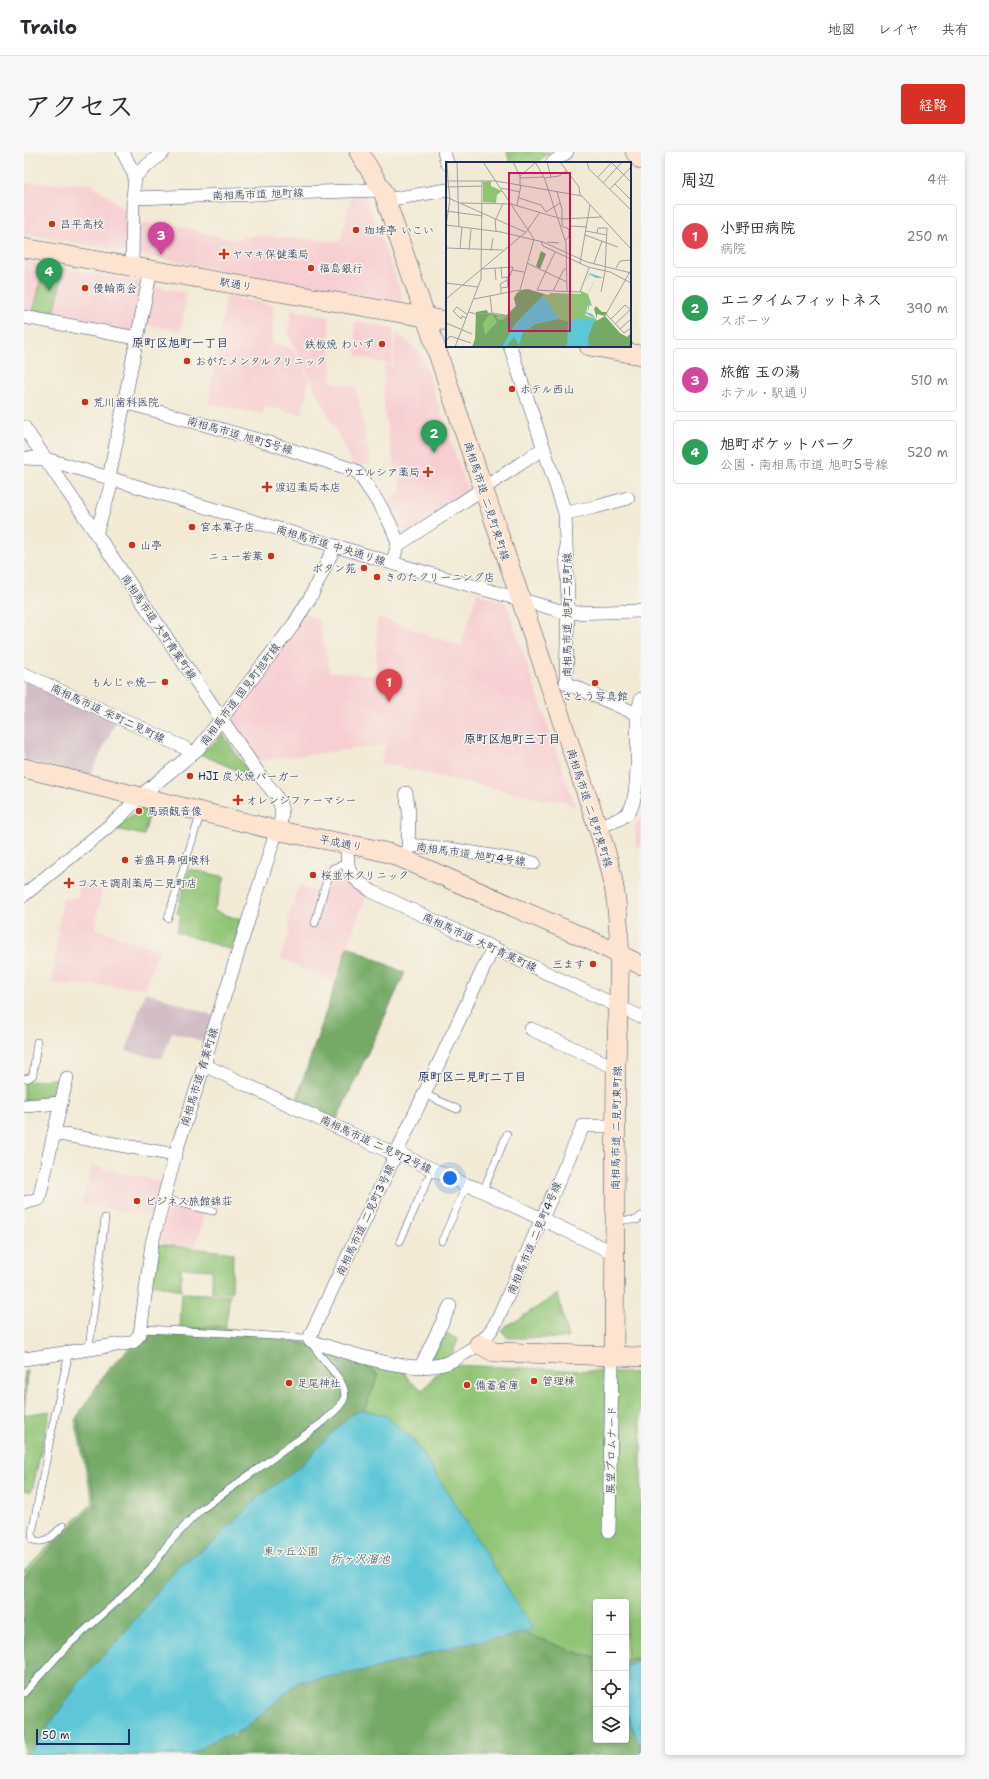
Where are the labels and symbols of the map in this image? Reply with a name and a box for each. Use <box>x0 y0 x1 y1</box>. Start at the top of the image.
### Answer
inset map <box>446 162 631 347</box>
street label: 南相馬市道 旭町線 <box>212 185 304 204</box>
place label: 昌平高校 <box>60 217 104 232</box>
marker: 昌平高校 <box>47 219 57 229</box>
pin: 3 <box>148 222 174 255</box>
place label: 珈琲亭 いこい <box>364 223 434 238</box>
marker: 珈琲亭 いこい <box>351 225 361 235</box>
place label: ヤマキ保健薬局 <box>232 247 309 262</box>
marker: ヤマキ保健薬局 <box>219 249 229 259</box>
pin: 4 <box>36 258 62 291</box>
place label: 福島銀行 <box>319 261 363 276</box>
marker: 福島銀行 <box>306 263 316 273</box>
street label: 駅通り <box>218 274 253 295</box>
place label: 優輪商会 <box>93 281 137 296</box>
marker: 優輪商会 <box>80 283 90 293</box>
district label: 原町区旭町一丁目 <box>132 335 228 351</box>
place label: 鉄板焼 わいず <box>304 337 374 352</box>
marker: 鉄板焼 わいず <box>377 339 387 349</box>
place label: おがたメンタルクリニック <box>195 354 326 369</box>
marker: おがたメンタルクリニック <box>182 356 192 366</box>
place label: ホテル西山 <box>520 382 575 397</box>
marker: ホテル西山 <box>507 384 517 394</box>
place label: 荒川歯科医院 <box>93 395 159 410</box>
marker: 荒川歯科医院 <box>80 397 90 407</box>
street label: 南相馬市道 旭町5号線 <box>185 413 295 458</box>
pin: 2 <box>421 420 447 453</box>
street label: 南相馬市道 二見町東町線 <box>460 440 513 563</box>
place label: ウエルシア薬局 <box>343 465 420 480</box>
marker: ウエルシア薬局 <box>423 467 433 477</box>
place label: 渡辺薬局本店 <box>275 480 341 495</box>
marker: 渡辺薬局本店 <box>262 482 272 492</box>
place label: 宮本菓子店 <box>200 520 255 535</box>
marker: 宮本菓子店 <box>187 522 197 532</box>
street label: 南相馬市道 中央通り線 <box>274 522 387 569</box>
place label: 山亭 <box>140 538 162 553</box>
marker: 山亭 <box>127 540 137 550</box>
place label: ニュー若葉 <box>208 549 263 564</box>
marker: ニュー若葉 <box>266 551 276 561</box>
street label: 南相馬市道 旭町二見町線 <box>560 553 575 677</box>
place label: ボタン苑 <box>312 561 356 576</box>
marker: ボタン苑 <box>359 563 369 573</box>
place label: きのたクリーニング店 <box>385 570 495 585</box>
street label: 南相馬市道 大町青葉町線 <box>117 571 200 683</box>
marker: きのたクリーニング店 <box>372 572 382 582</box>
street label: 南相馬市道 国見町旭町線 <box>197 640 284 749</box>
pin: 1 <box>376 669 402 702</box>
place label: もんじゃ焼一 <box>91 675 157 690</box>
marker: もんじゃ焼一 <box>160 677 170 687</box>
marker: さとう写真館 <box>590 678 600 688</box>
street label: 南相馬市道 栄町二見町線 <box>48 680 167 747</box>
place label: さとう写真館 <box>562 689 628 704</box>
district label: 原町区旭町三丁目 <box>464 731 560 747</box>
street label: 南相馬市道 二見町東町線 <box>563 747 616 870</box>
place label: HJI 炭火焼バーガー <box>198 769 299 784</box>
marker: HJI 炭火焼バーガー <box>185 771 195 781</box>
place label: オレンジファーマシー <box>246 793 356 808</box>
marker: オレンジファーマシー <box>233 795 243 805</box>
place label: 馬頭観音像 <box>147 804 202 819</box>
marker: 馬頭観音像 <box>134 806 144 816</box>
street label: 平成通り <box>318 832 364 855</box>
street label: 南相馬市道 旭町4号線 <box>415 839 527 870</box>
place label: 若盛耳鼻咽喉科 <box>133 853 210 868</box>
marker: 若盛耳鼻咽喉科 <box>120 855 130 865</box>
place label: 桜並木クリニック <box>321 868 409 883</box>
marker: 桜並木クリニック <box>308 870 318 880</box>
place label: コスモ調剤薬局二見町店 <box>77 876 198 891</box>
marker: コスモ調剤薬局二見町店 <box>64 878 74 888</box>
street label: 南相馬市道 大町青葉町線 <box>420 909 539 976</box>
place label: 三ます <box>552 957 585 972</box>
marker: 三ます <box>588 959 598 969</box>
street label: 南相馬市道 青葉町線 <box>177 1026 222 1128</box>
street label: 南相馬市道 二見町東町線 <box>608 1066 625 1191</box>
district label: 原町区二見町二丁目 <box>418 1069 526 1085</box>
street label: 南相馬市道 二見町2号線 <box>318 1112 434 1177</box>
street label: 南相馬市道 二見町3号線 <box>333 1162 398 1278</box>
your location <box>440 1168 460 1188</box>
street label: 南相馬市道 二見町4号線 <box>504 1179 565 1297</box>
place label: ビジネス旅館錦荘 <box>145 1194 233 1209</box>
marker: ビジネス旅館錦荘 <box>132 1196 142 1206</box>
place label: 管理棟 <box>542 1374 575 1389</box>
place label: 足尾神社 <box>297 1376 341 1391</box>
marker: 管理棟 <box>529 1376 539 1386</box>
marker: 足尾神社 <box>284 1378 294 1388</box>
place label: 備蓄倉庫 <box>475 1378 519 1393</box>
marker: 備蓄倉庫 <box>462 1380 472 1390</box>
street label: 展望プロムナード <box>603 1406 620 1494</box>
park label: 東ヶ丘公園 <box>264 1544 319 1559</box>
water label: 折ヶ沢溜池 <box>330 1551 391 1567</box>
scale bar <box>36 1727 130 1746</box>

